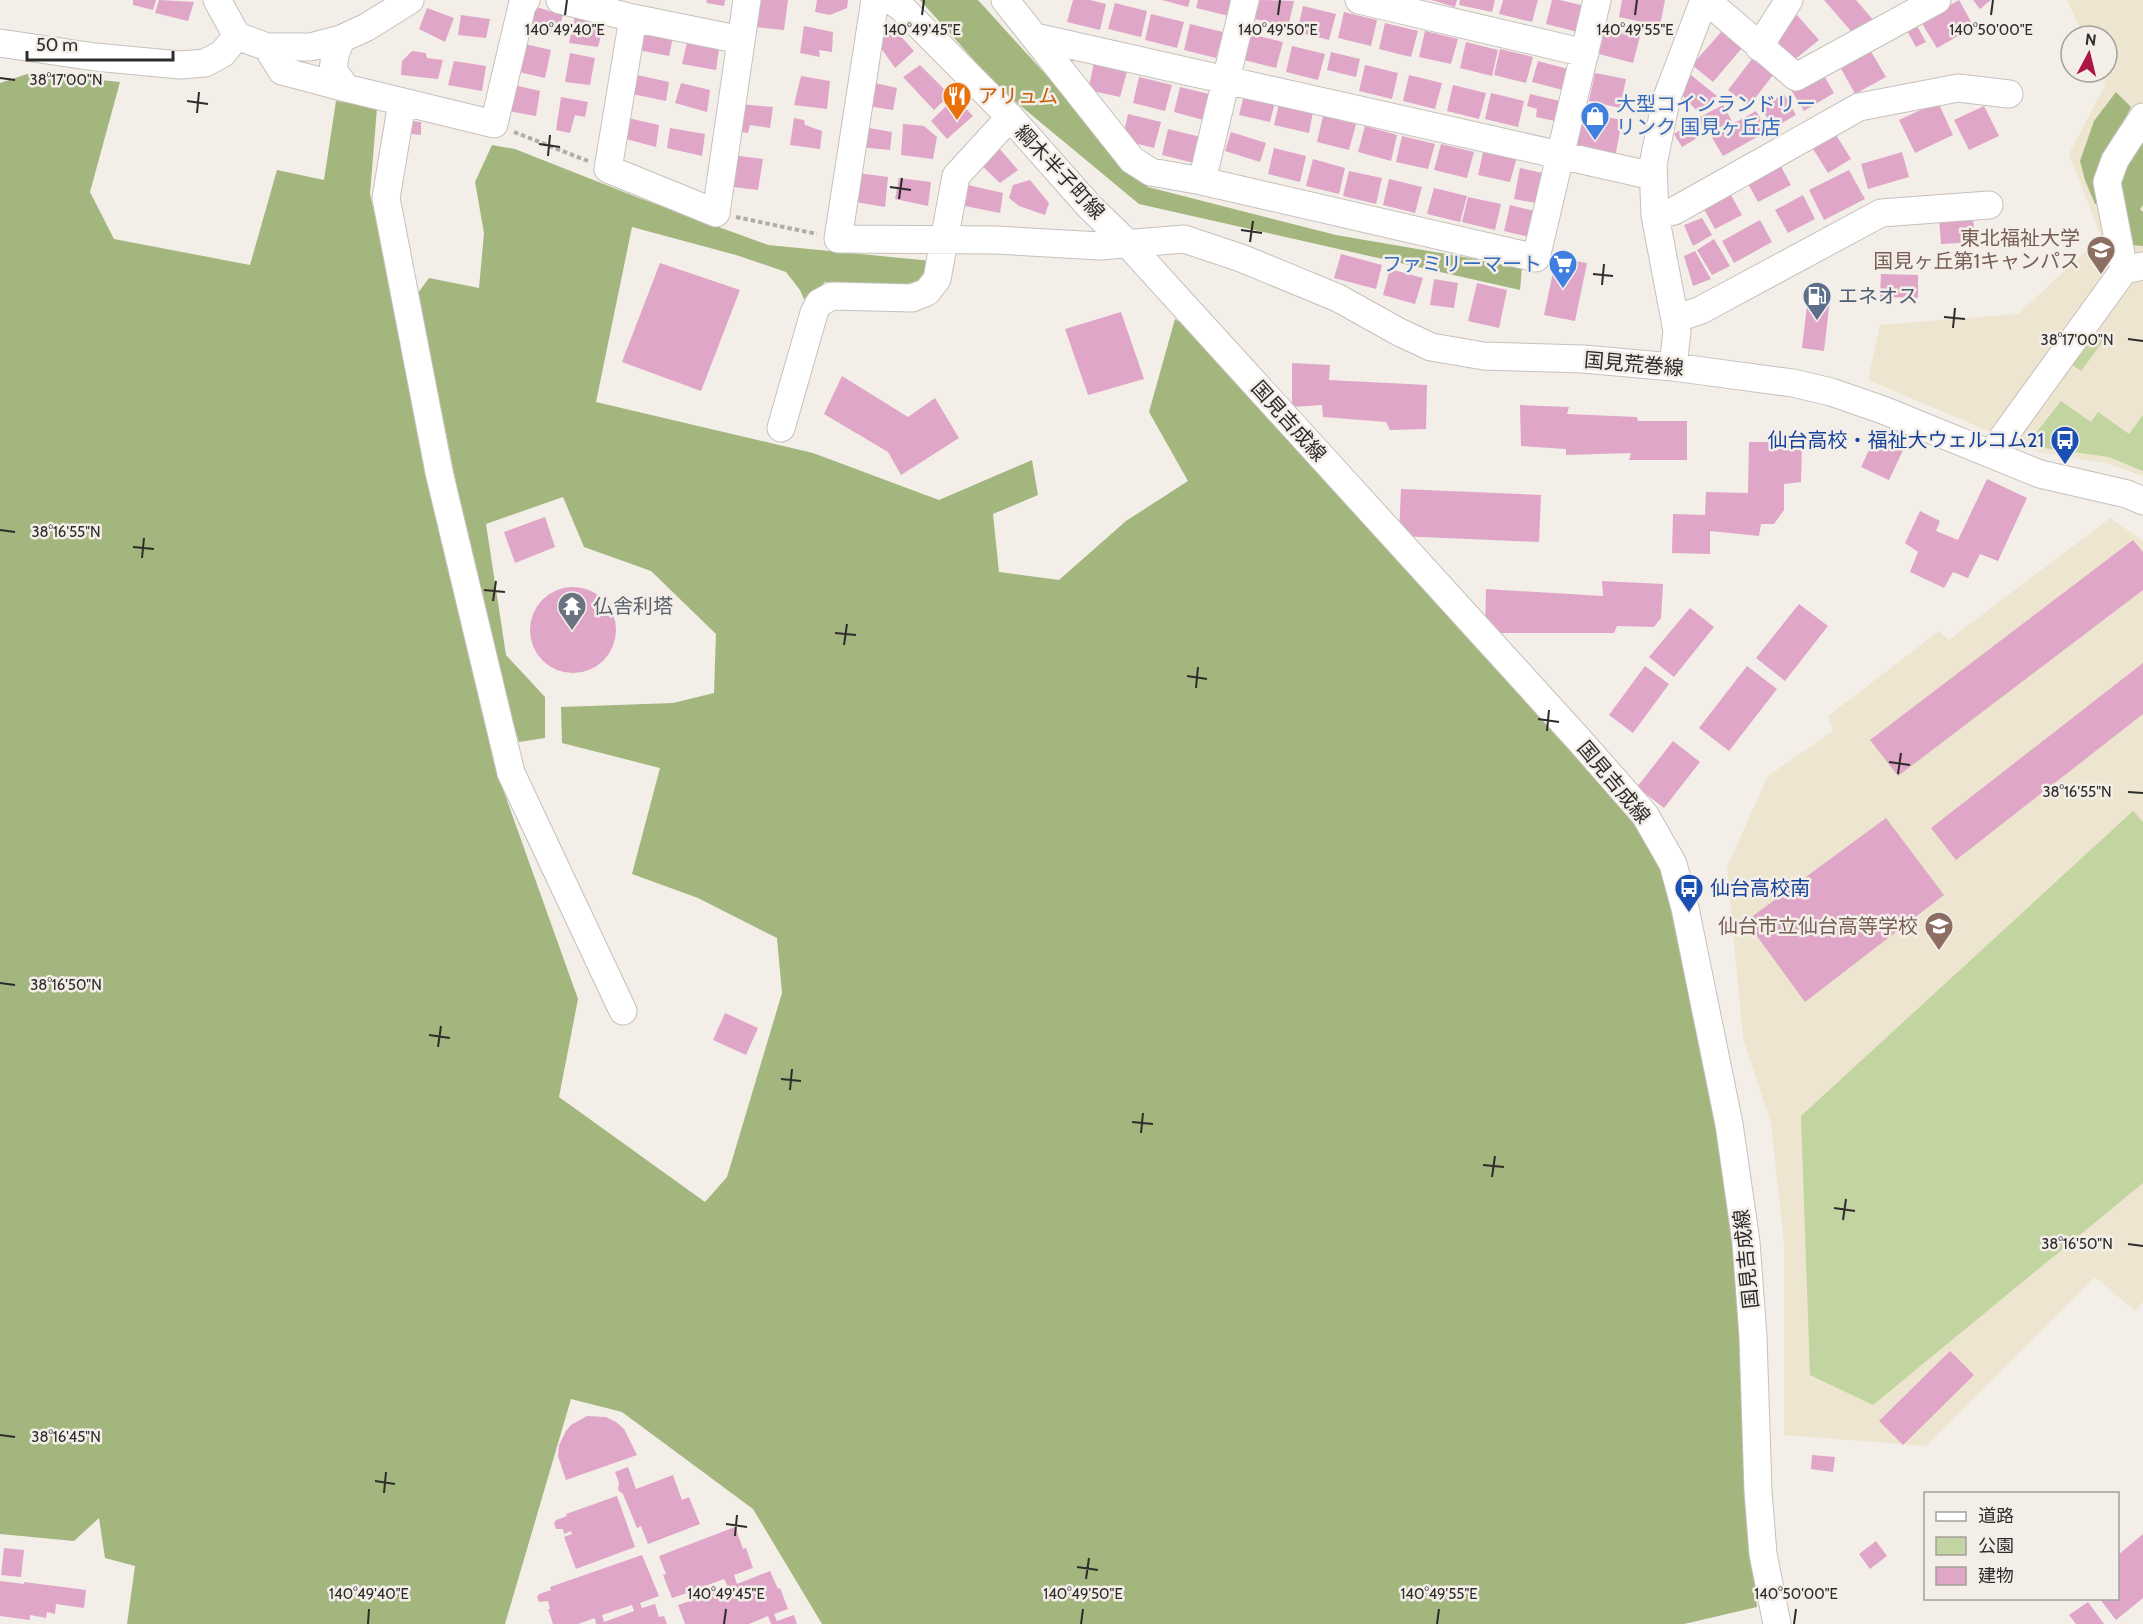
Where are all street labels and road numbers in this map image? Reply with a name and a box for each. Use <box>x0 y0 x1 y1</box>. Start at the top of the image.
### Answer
street label: 綱木半子町線 <box>1010 120 1110 224</box>
street label: 国見荒巻線 <box>1583 348 1685 380</box>
street label: 国見吉成線 <box>1247 376 1331 466</box>
street label: 国見吉成線 <box>1573 736 1655 828</box>
street label: 国見吉成線 <box>1729 1208 1763 1310</box>

